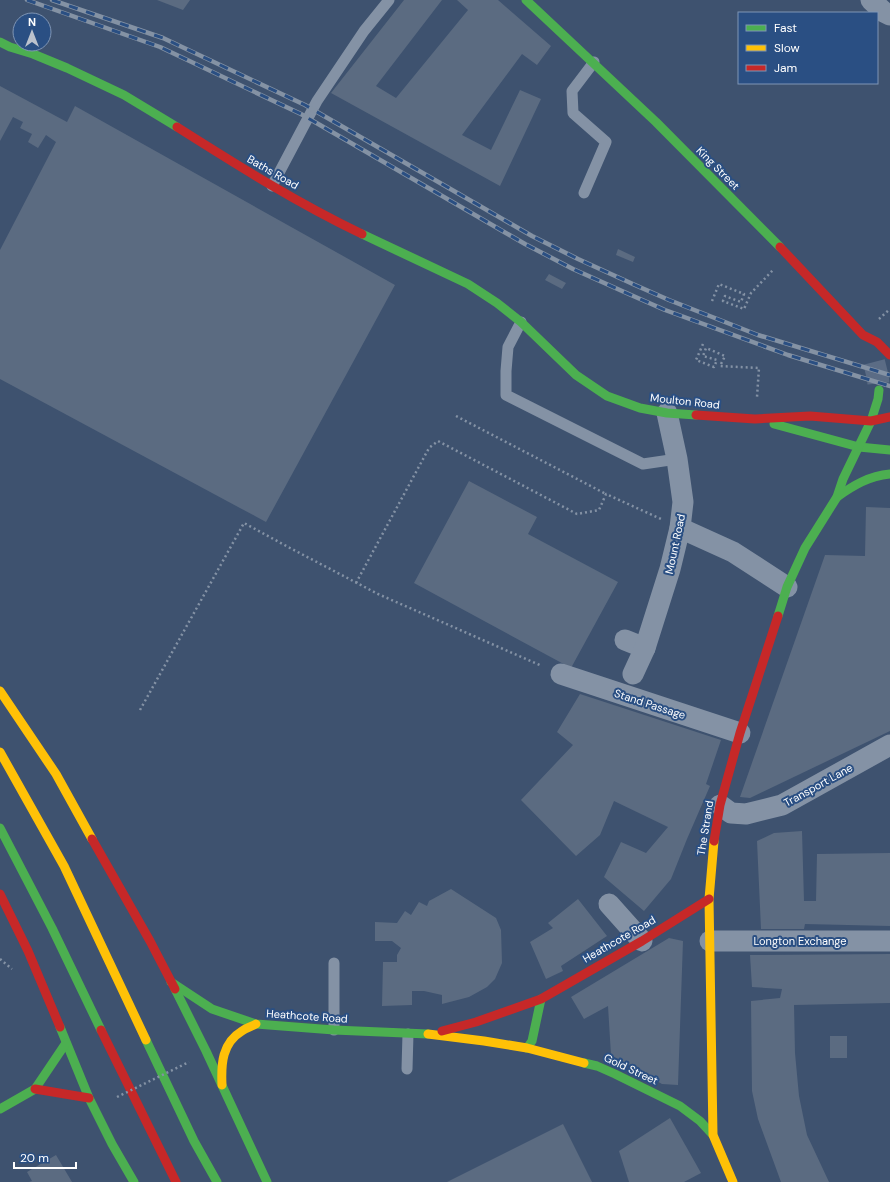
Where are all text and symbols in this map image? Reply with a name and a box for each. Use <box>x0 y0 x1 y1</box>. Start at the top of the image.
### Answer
north arrow <box>12 12 52 52</box>
legend <box>738 12 878 84</box>
text: N <box>28 15 36 29</box>
text: Fast <box>774 20 797 36</box>
text: Slow <box>774 40 800 56</box>
text: Jam <box>774 60 797 76</box>
street label: King Street <box>693 143 743 193</box>
street label: Baths Road <box>245 152 301 192</box>
street label: Moulton Road <box>649 390 721 412</box>
street label: Mount Road <box>662 513 688 575</box>
street label: Stand Passage <box>613 686 687 722</box>
street label: Transport Lane <box>781 760 855 810</box>
street label: The Strand <box>694 799 716 857</box>
street label: Heathcote Road <box>580 912 658 965</box>
street label: Longton Exchange <box>754 934 846 948</box>
street label: Heathcote Road <box>266 1006 348 1026</box>
street label: Gold Street <box>602 1050 660 1088</box>
scale bar <box>14 1144 76 1170</box>
text: 20 m <box>20 1150 49 1166</box>

